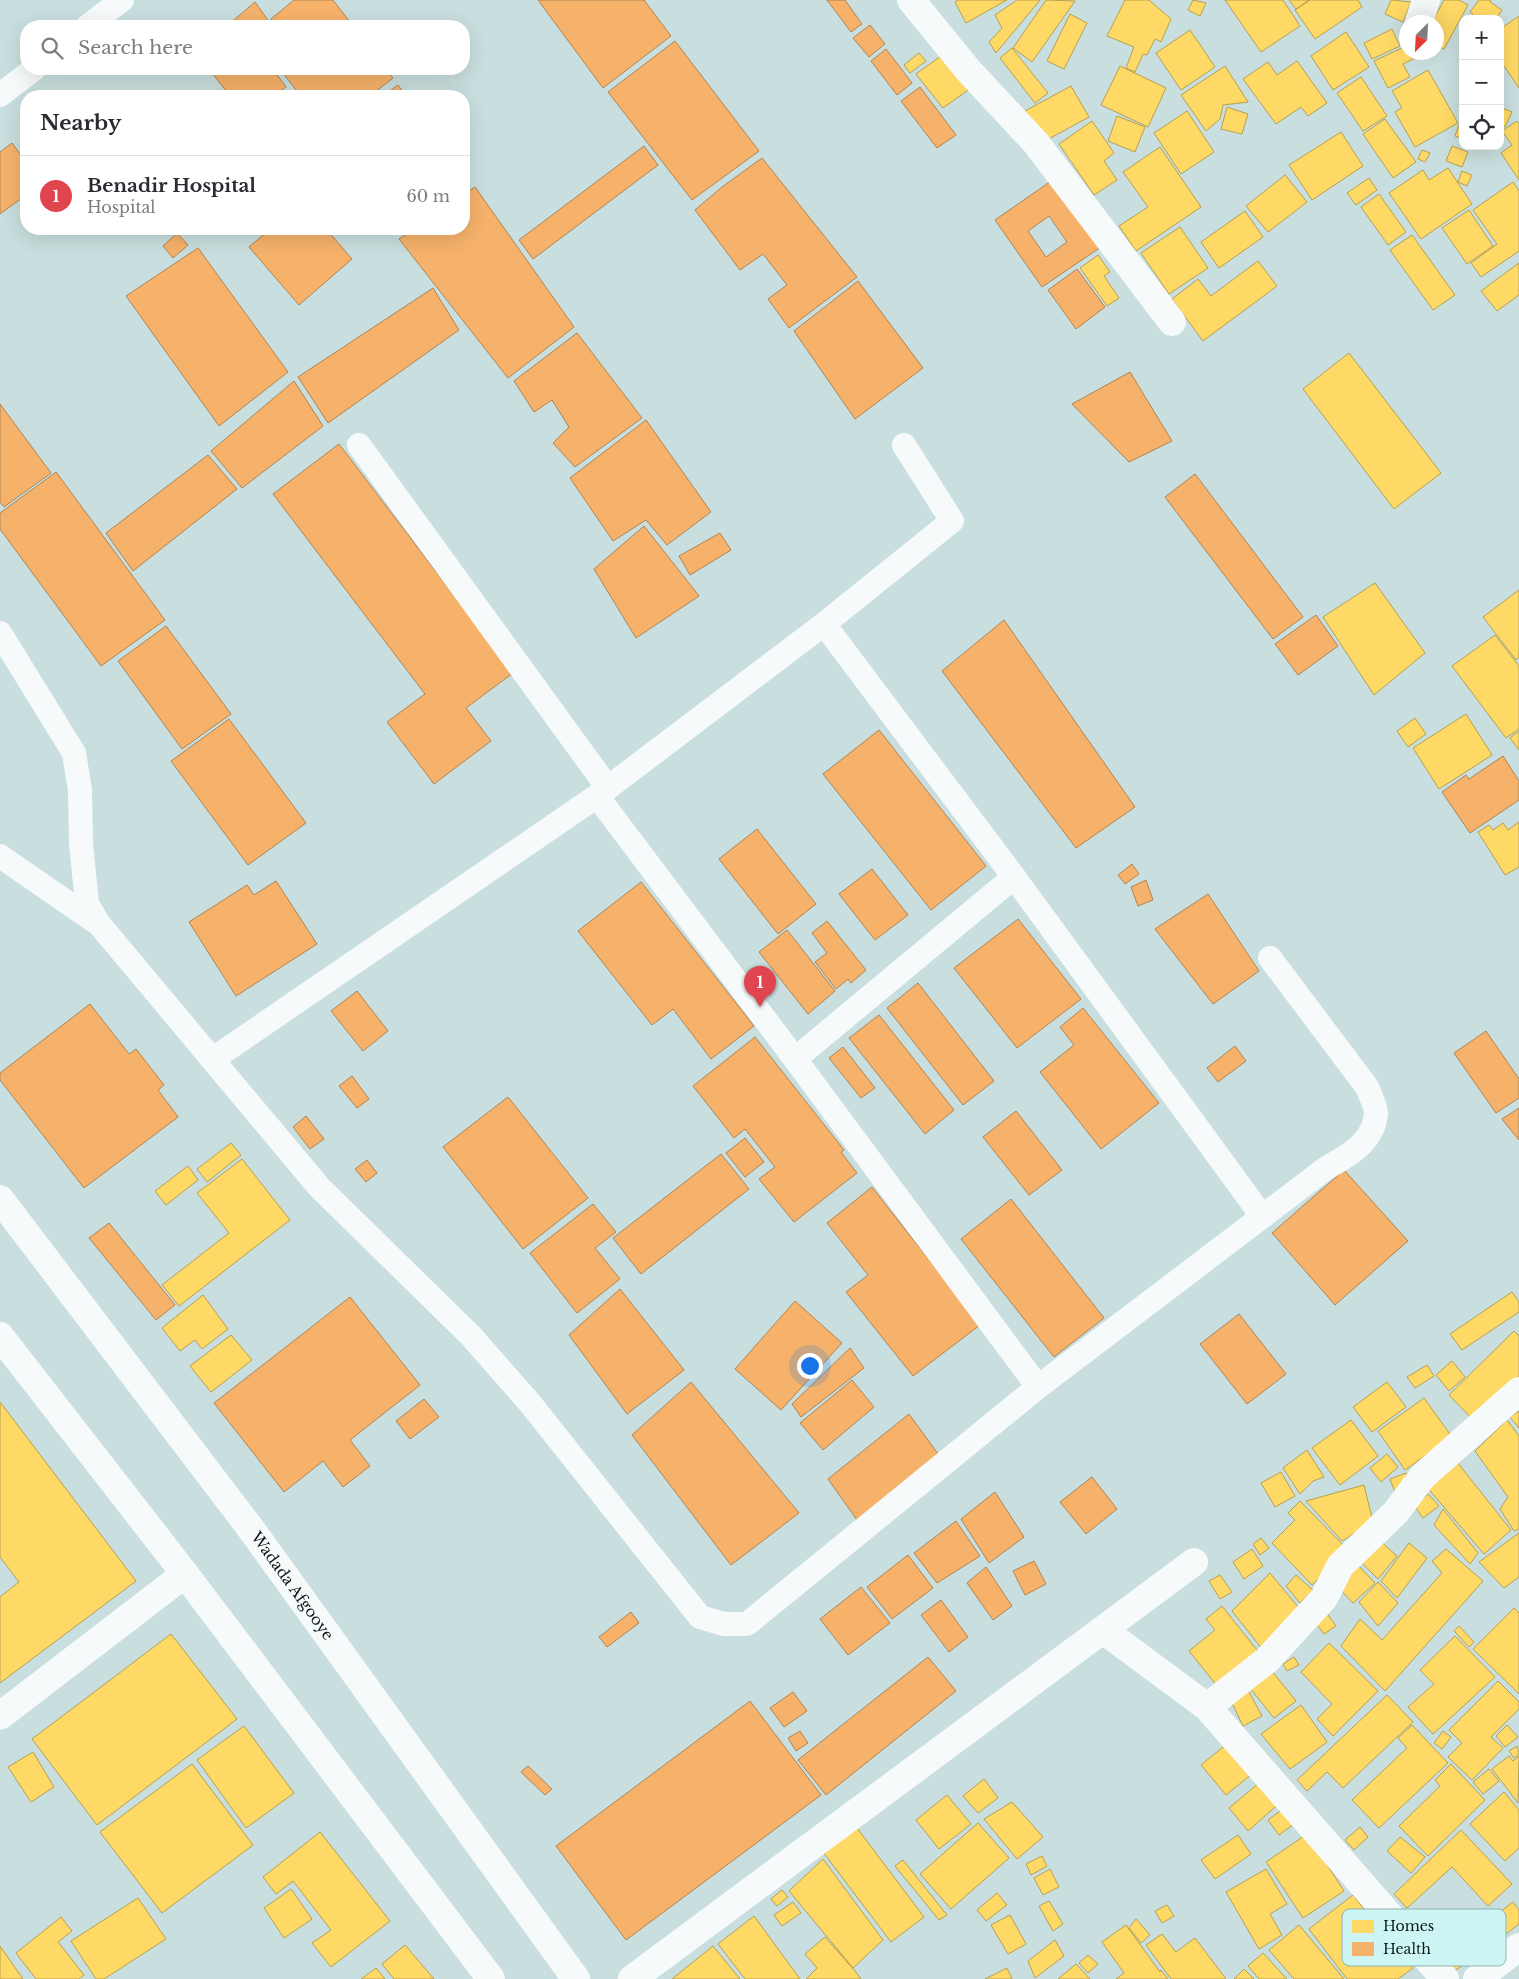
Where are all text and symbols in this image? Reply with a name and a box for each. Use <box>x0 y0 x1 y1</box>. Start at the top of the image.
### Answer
north arrow <box>1399 15 1444 60</box>
map controls <box>1459 15 1504 150</box>
button: + <box>1459 15 1504 60</box>
search box <box>20 20 470 75</box>
icon: search <box>38 34 66 62</box>
text: Search here <box>78 36 193 59</box>
button: − <box>1459 60 1504 105</box>
button: locate <box>1459 105 1504 150</box>
text: Nearby <box>40 110 121 136</box>
text: Benadir Hospital <box>87 174 256 197</box>
text: 1 <box>53 186 59 206</box>
text: 60 m <box>407 186 450 206</box>
text: Hospital <box>87 197 156 217</box>
pin: 1 <box>744 966 776 1007</box>
your location <box>797 1353 823 1379</box>
street label: Wadada Afgooye <box>247 1527 338 1644</box>
legend <box>1342 1909 1506 1966</box>
text: Homes <box>1383 1917 1434 1935</box>
text: Health <box>1383 1940 1431 1958</box>

